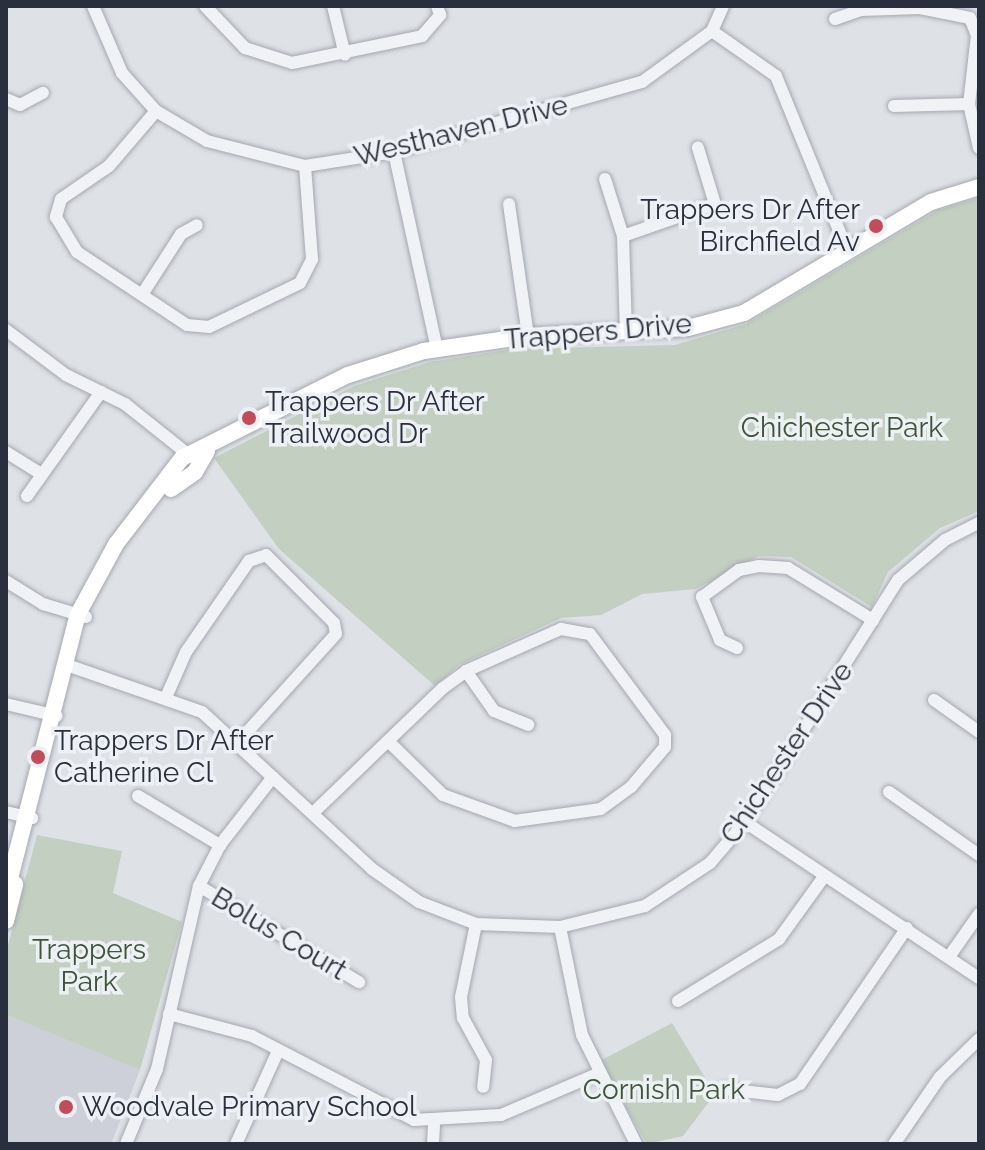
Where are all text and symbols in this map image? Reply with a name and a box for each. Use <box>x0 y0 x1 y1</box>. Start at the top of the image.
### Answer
street label: Westhaven Drive <box>351 88 571 174</box>
place label: Trappers Dr After Birchfield Av <box>639 193 860 259</box>
marker: Trappers Dr After Birchfield Av <box>867 217 885 235</box>
street label: Trappers Drive <box>503 307 693 357</box>
place label: Trappers Dr After Trailwood Dr <box>265 385 486 451</box>
marker: Trappers Dr After Trailwood Dr <box>240 409 258 427</box>
park label: Chichester Park <box>740 411 944 445</box>
street label: Chichester Drive <box>714 655 860 851</box>
place label: Trappers Dr After Catherine Cl <box>54 724 275 790</box>
marker: Trappers Dr After Catherine Cl <box>29 748 47 766</box>
street label: Bolus Court <box>205 880 353 988</box>
park label: Trappers Park <box>32 933 146 999</box>
park label: Cornish Park <box>583 1073 745 1107</box>
place label: Woodvale Primary School <box>82 1090 417 1124</box>
marker: Woodvale Primary School <box>57 1098 75 1116</box>

